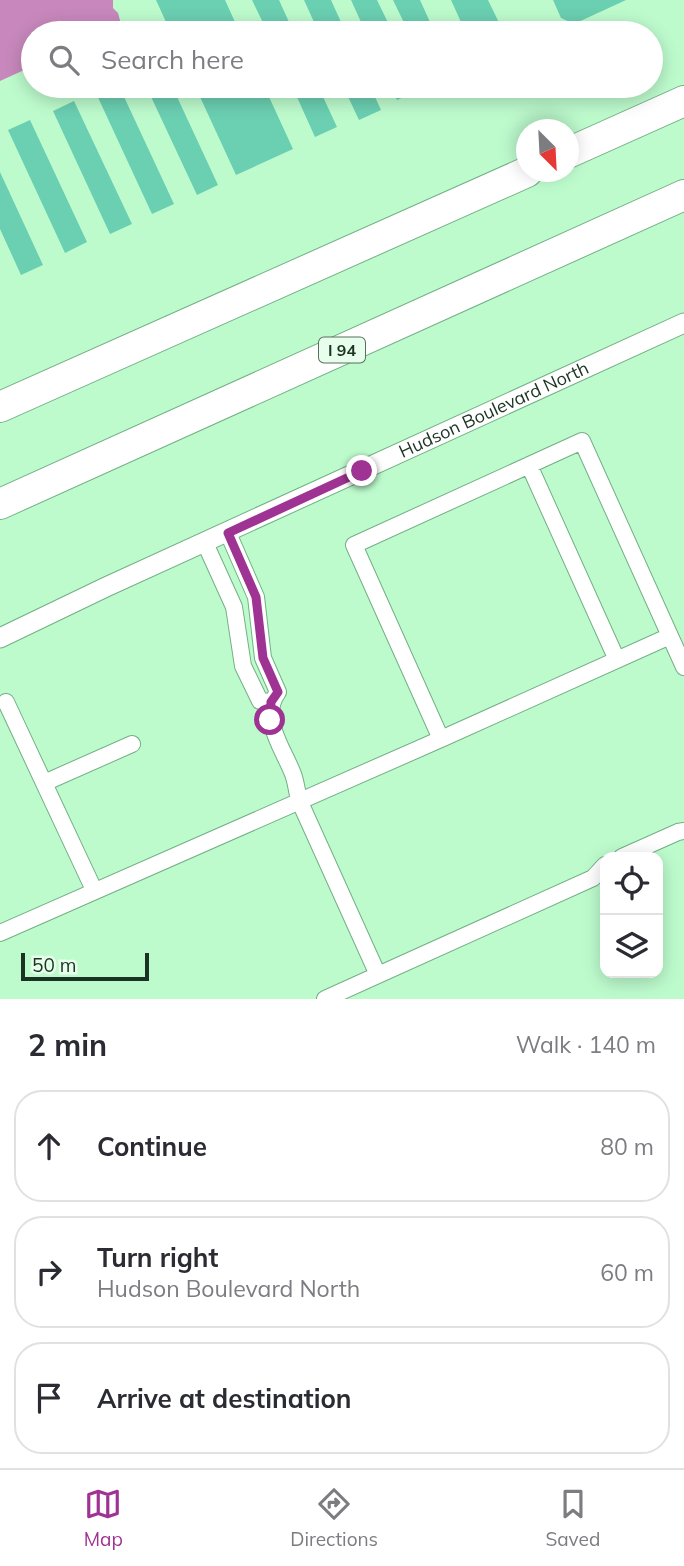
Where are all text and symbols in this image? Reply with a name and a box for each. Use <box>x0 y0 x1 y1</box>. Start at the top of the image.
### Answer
search box <box>21 21 663 98</box>
icon: search <box>45 41 83 79</box>
text: Search here <box>101 43 244 76</box>
north arrow <box>516 119 579 182</box>
road number: I 94 <box>319 338 365 362</box>
street label: Hudson Boulevard North <box>395 356 592 463</box>
route end <box>346 455 377 486</box>
route start <box>254 704 285 735</box>
map controls <box>600 852 663 978</box>
button: locate <box>600 852 663 915</box>
button: layers <box>600 915 663 978</box>
scale bar <box>21 950 149 982</box>
text: 50 m <box>32 953 76 977</box>
text: 2 min <box>28 1026 107 1064</box>
text: Walk · 140 m <box>516 1030 656 1059</box>
icon: ahead <box>30 1127 68 1165</box>
text: Continue <box>97 1130 207 1163</box>
text: 80 m <box>600 1132 654 1161</box>
text: Turn right <box>97 1241 218 1274</box>
icon: right <box>30 1253 68 1291</box>
text: 60 m <box>600 1258 654 1287</box>
text: Hudson Boulevard North <box>97 1274 360 1303</box>
icon: arrive <box>30 1379 68 1417</box>
text: Arrive at destination <box>97 1382 352 1415</box>
tab: Map <box>84 1485 123 1551</box>
tab: Directions <box>290 1485 378 1551</box>
tab: Saved <box>545 1485 600 1551</box>

